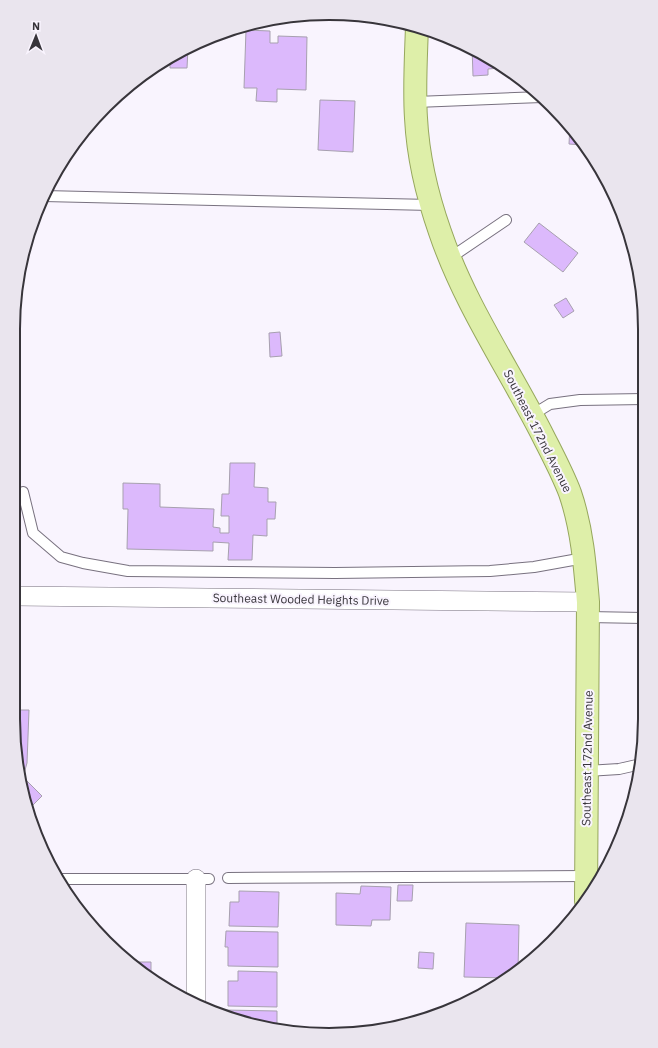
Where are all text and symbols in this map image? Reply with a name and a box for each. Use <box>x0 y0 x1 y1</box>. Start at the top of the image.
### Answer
north arrow <box>16 16 56 56</box>
text: N <box>32 19 40 33</box>
street label: Southeast 172nd Avenue <box>501 367 576 495</box>
street label: Southeast Wooded Heights Drive <box>213 590 390 608</box>
street label: Southeast 172nd Avenue <box>578 690 596 826</box>

